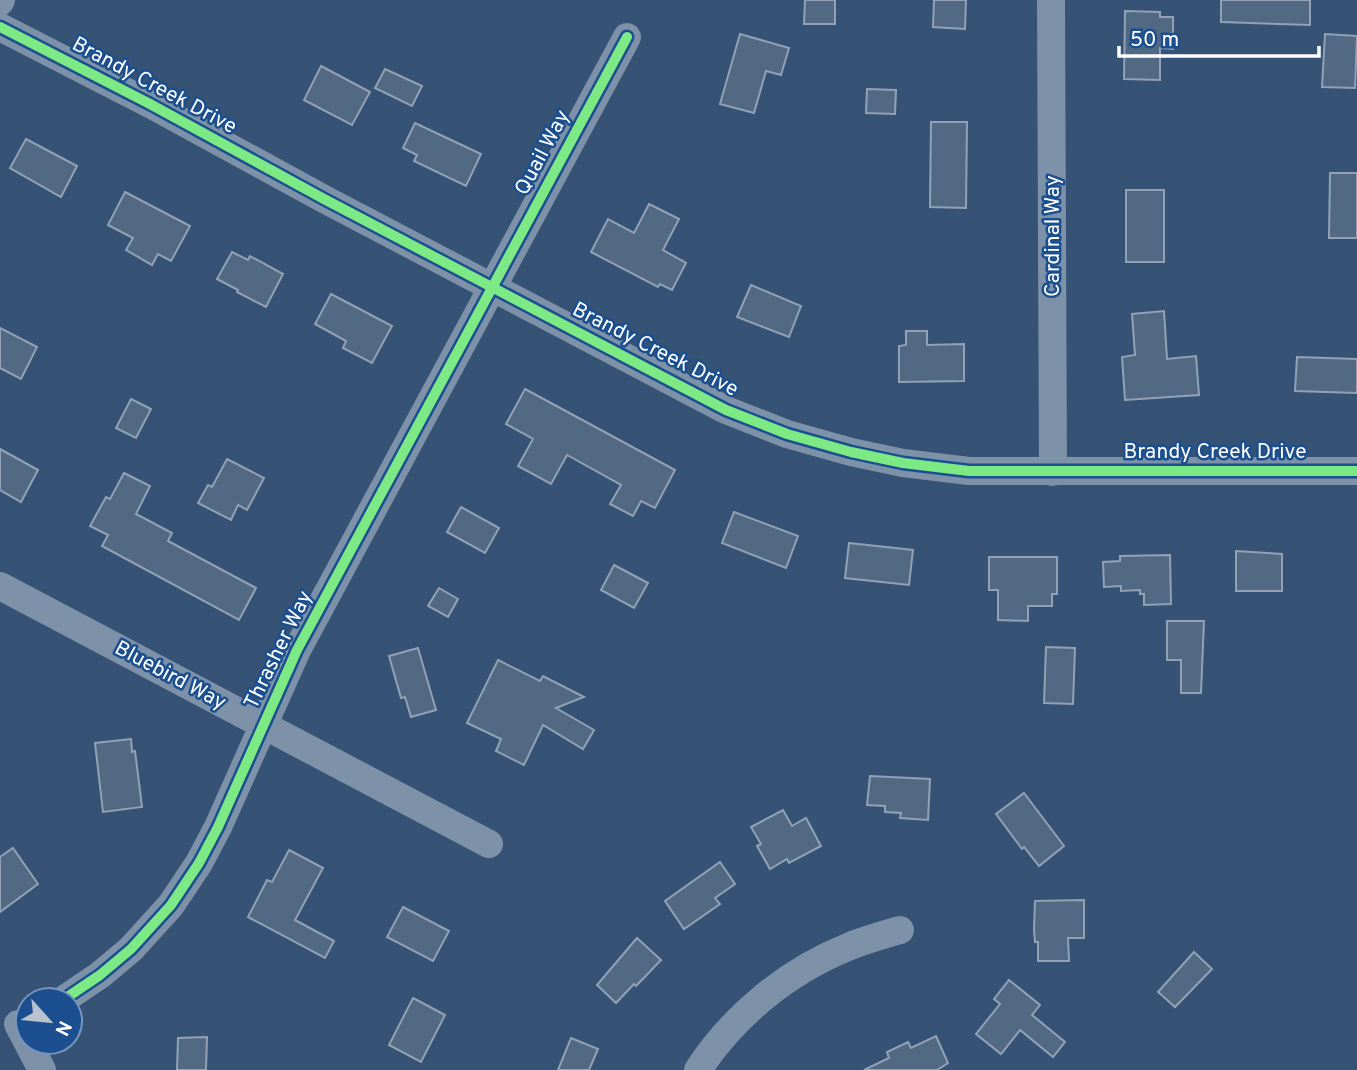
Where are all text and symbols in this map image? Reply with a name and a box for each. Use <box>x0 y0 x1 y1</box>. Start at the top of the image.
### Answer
scale bar <box>1119 14 1318 58</box>
text: 50 m <box>1130 27 1179 54</box>
street label: Brandy Creek Drive <box>67 31 241 141</box>
street label: Quail Way <box>509 106 577 200</box>
street label: Cardinal Way <box>1040 175 1067 297</box>
street label: Brandy Creek Drive <box>567 296 743 404</box>
street label: Brandy Creek Drive <box>1124 439 1306 466</box>
street label: Thrasher Way <box>239 586 319 714</box>
street label: Bluebird Way <box>110 635 230 717</box>
north arrow <box>14 986 84 1056</box>
text: N <box>49 1016 76 1039</box>

